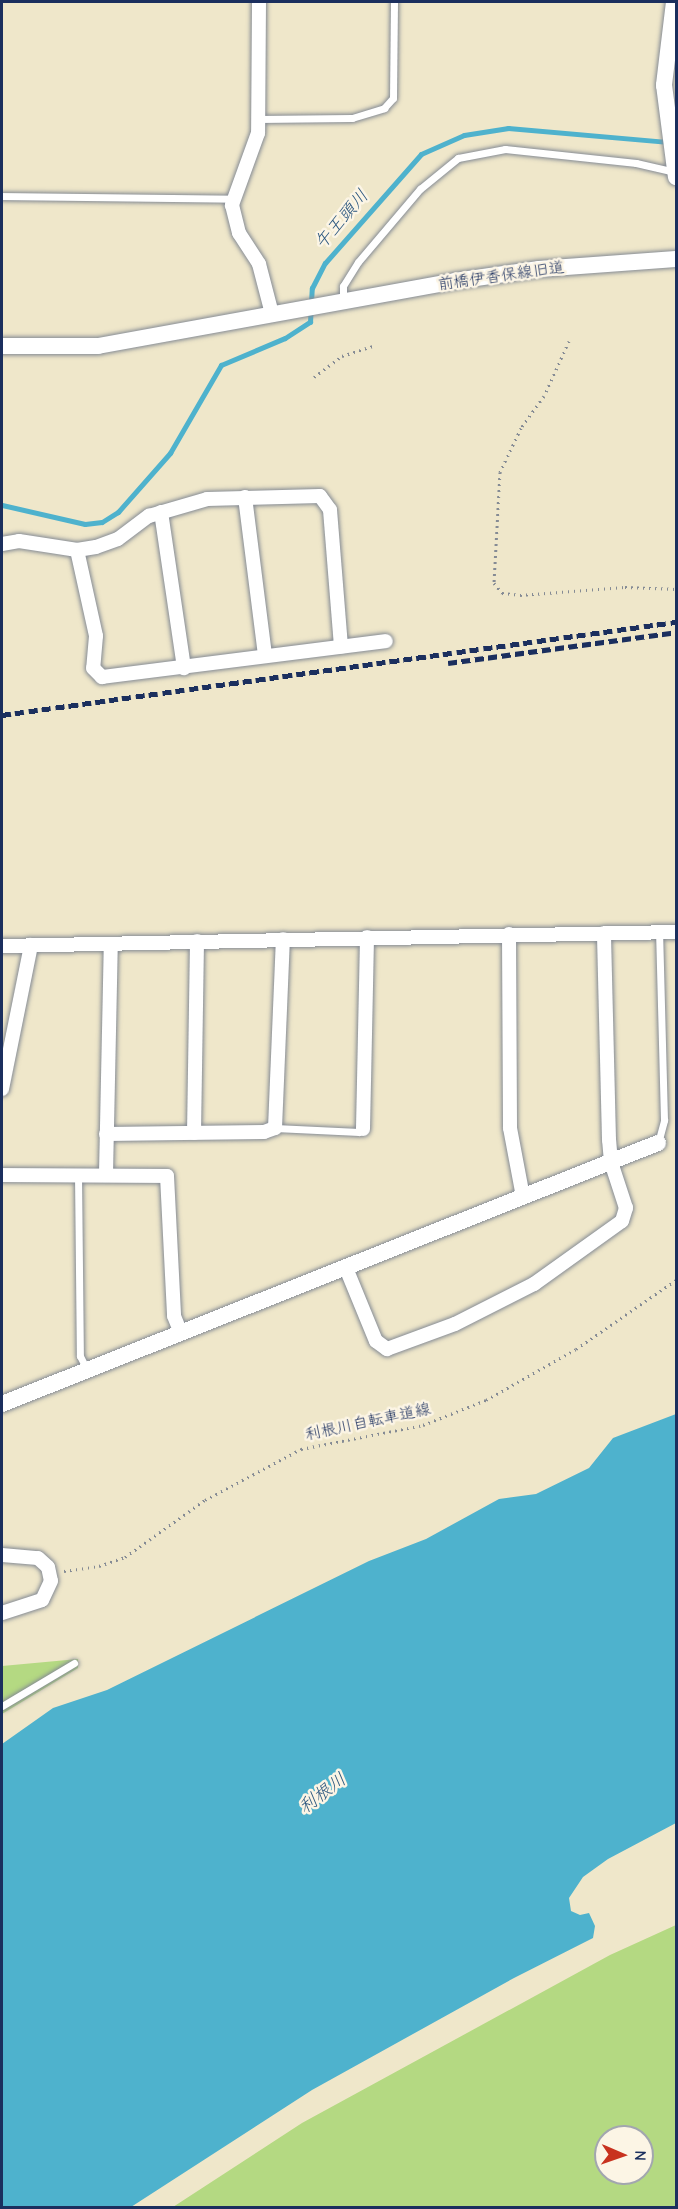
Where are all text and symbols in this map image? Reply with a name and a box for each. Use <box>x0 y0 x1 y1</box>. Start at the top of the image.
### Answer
water label: 午王頭川 <box>310 186 374 254</box>
street label: 前橋伊香保線旧道 <box>436 258 566 294</box>
street label: 利根川自転車道線 <box>303 1399 433 1445</box>
water label: 利根川 <box>295 1769 351 1819</box>
north arrow <box>594 2125 654 2185</box>
text: N <box>631 2150 649 2161</box>

